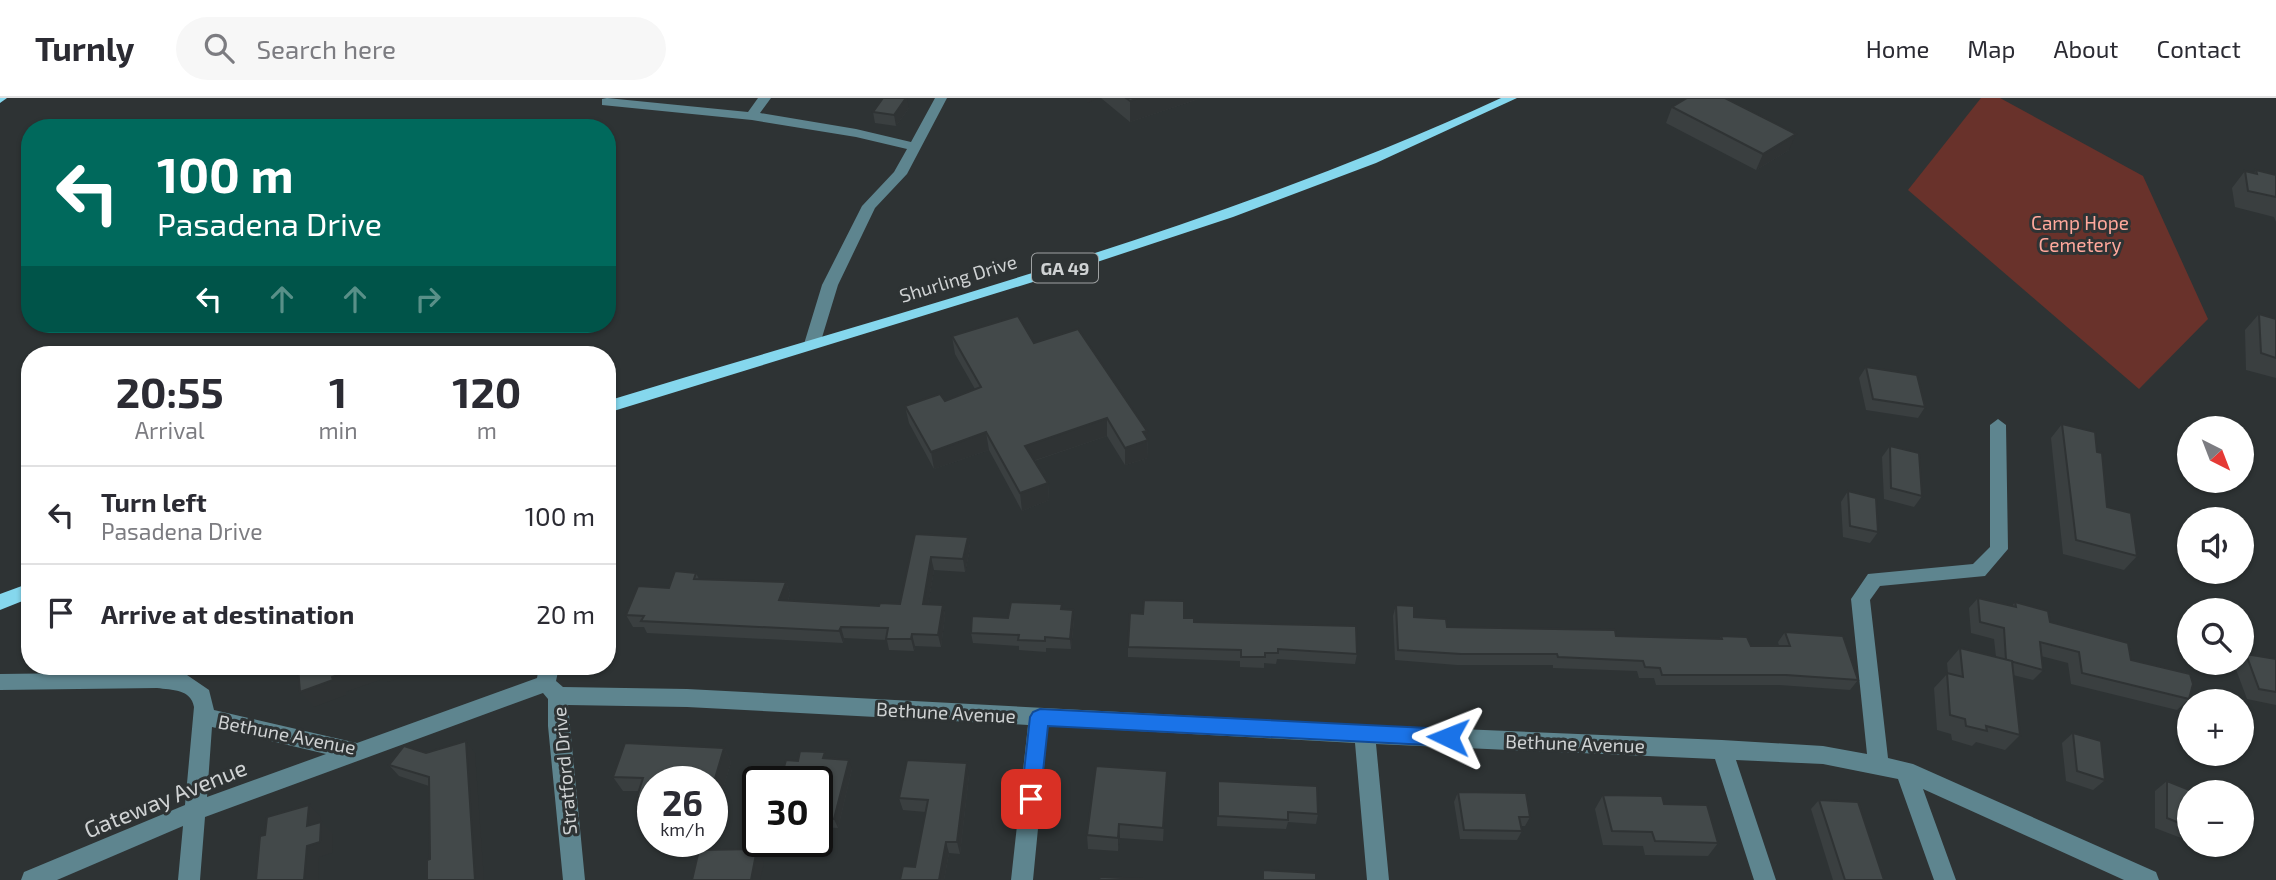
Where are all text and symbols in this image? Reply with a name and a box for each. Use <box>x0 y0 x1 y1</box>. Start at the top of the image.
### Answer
search box <box>176 17 666 80</box>
text: Turnly <box>35 28 134 68</box>
icon: search <box>200 29 238 67</box>
text: Search here <box>256 33 396 64</box>
text: Home <box>1866 34 1929 63</box>
text: Map <box>1967 34 2015 63</box>
text: About <box>2053 34 2119 63</box>
text: Contact <box>2157 34 2241 63</box>
text: 100 m <box>157 144 294 203</box>
icon: left <box>42 147 133 238</box>
text: Pasadena Drive <box>157 204 382 242</box>
park label: Camp Hope Cemetery <box>2031 211 2129 256</box>
street label: Shurling Drive <box>897 249 1019 307</box>
road number: GA 49 <box>1032 253 1098 282</box>
icon: left <box>190 280 228 318</box>
icon: ahead <box>263 280 301 318</box>
icon: ahead <box>336 280 374 318</box>
icon: right <box>409 280 447 318</box>
text: 20:55 <box>116 366 224 416</box>
text: 1 <box>329 366 347 416</box>
text: 120 <box>452 366 521 416</box>
text: Arrival <box>135 416 205 444</box>
text: min <box>318 416 358 444</box>
text: m <box>477 416 497 444</box>
north arrow <box>2177 416 2254 494</box>
map controls <box>2177 416 2254 857</box>
text: Turn left <box>101 486 207 517</box>
icon: left <box>42 496 80 534</box>
text: 100 m <box>525 500 595 531</box>
button: sound <box>2177 507 2254 584</box>
text: Pasadena Drive <box>101 517 263 545</box>
icon: arrive <box>42 594 80 632</box>
text: Arrive at destination <box>101 598 354 629</box>
text: 20 m <box>536 598 595 629</box>
button: search <box>2177 598 2254 675</box>
button: + <box>2177 689 2254 766</box>
street label: Bethune Avenue <box>876 697 1016 727</box>
position arrow <box>1411 700 1485 774</box>
street label: Stratford Drive <box>547 706 581 836</box>
street label: Bethune Avenue <box>216 709 358 759</box>
street label: Bethune Avenue <box>1505 729 1645 757</box>
street label: Gateway Avenue <box>80 753 250 843</box>
speed limit sign: 30 <box>742 766 833 857</box>
pin <box>1001 769 1061 829</box>
icon: arrive <box>1012 780 1050 818</box>
button: − <box>2177 780 2254 857</box>
text: 26 <box>662 781 703 823</box>
text: km/h <box>660 818 705 840</box>

